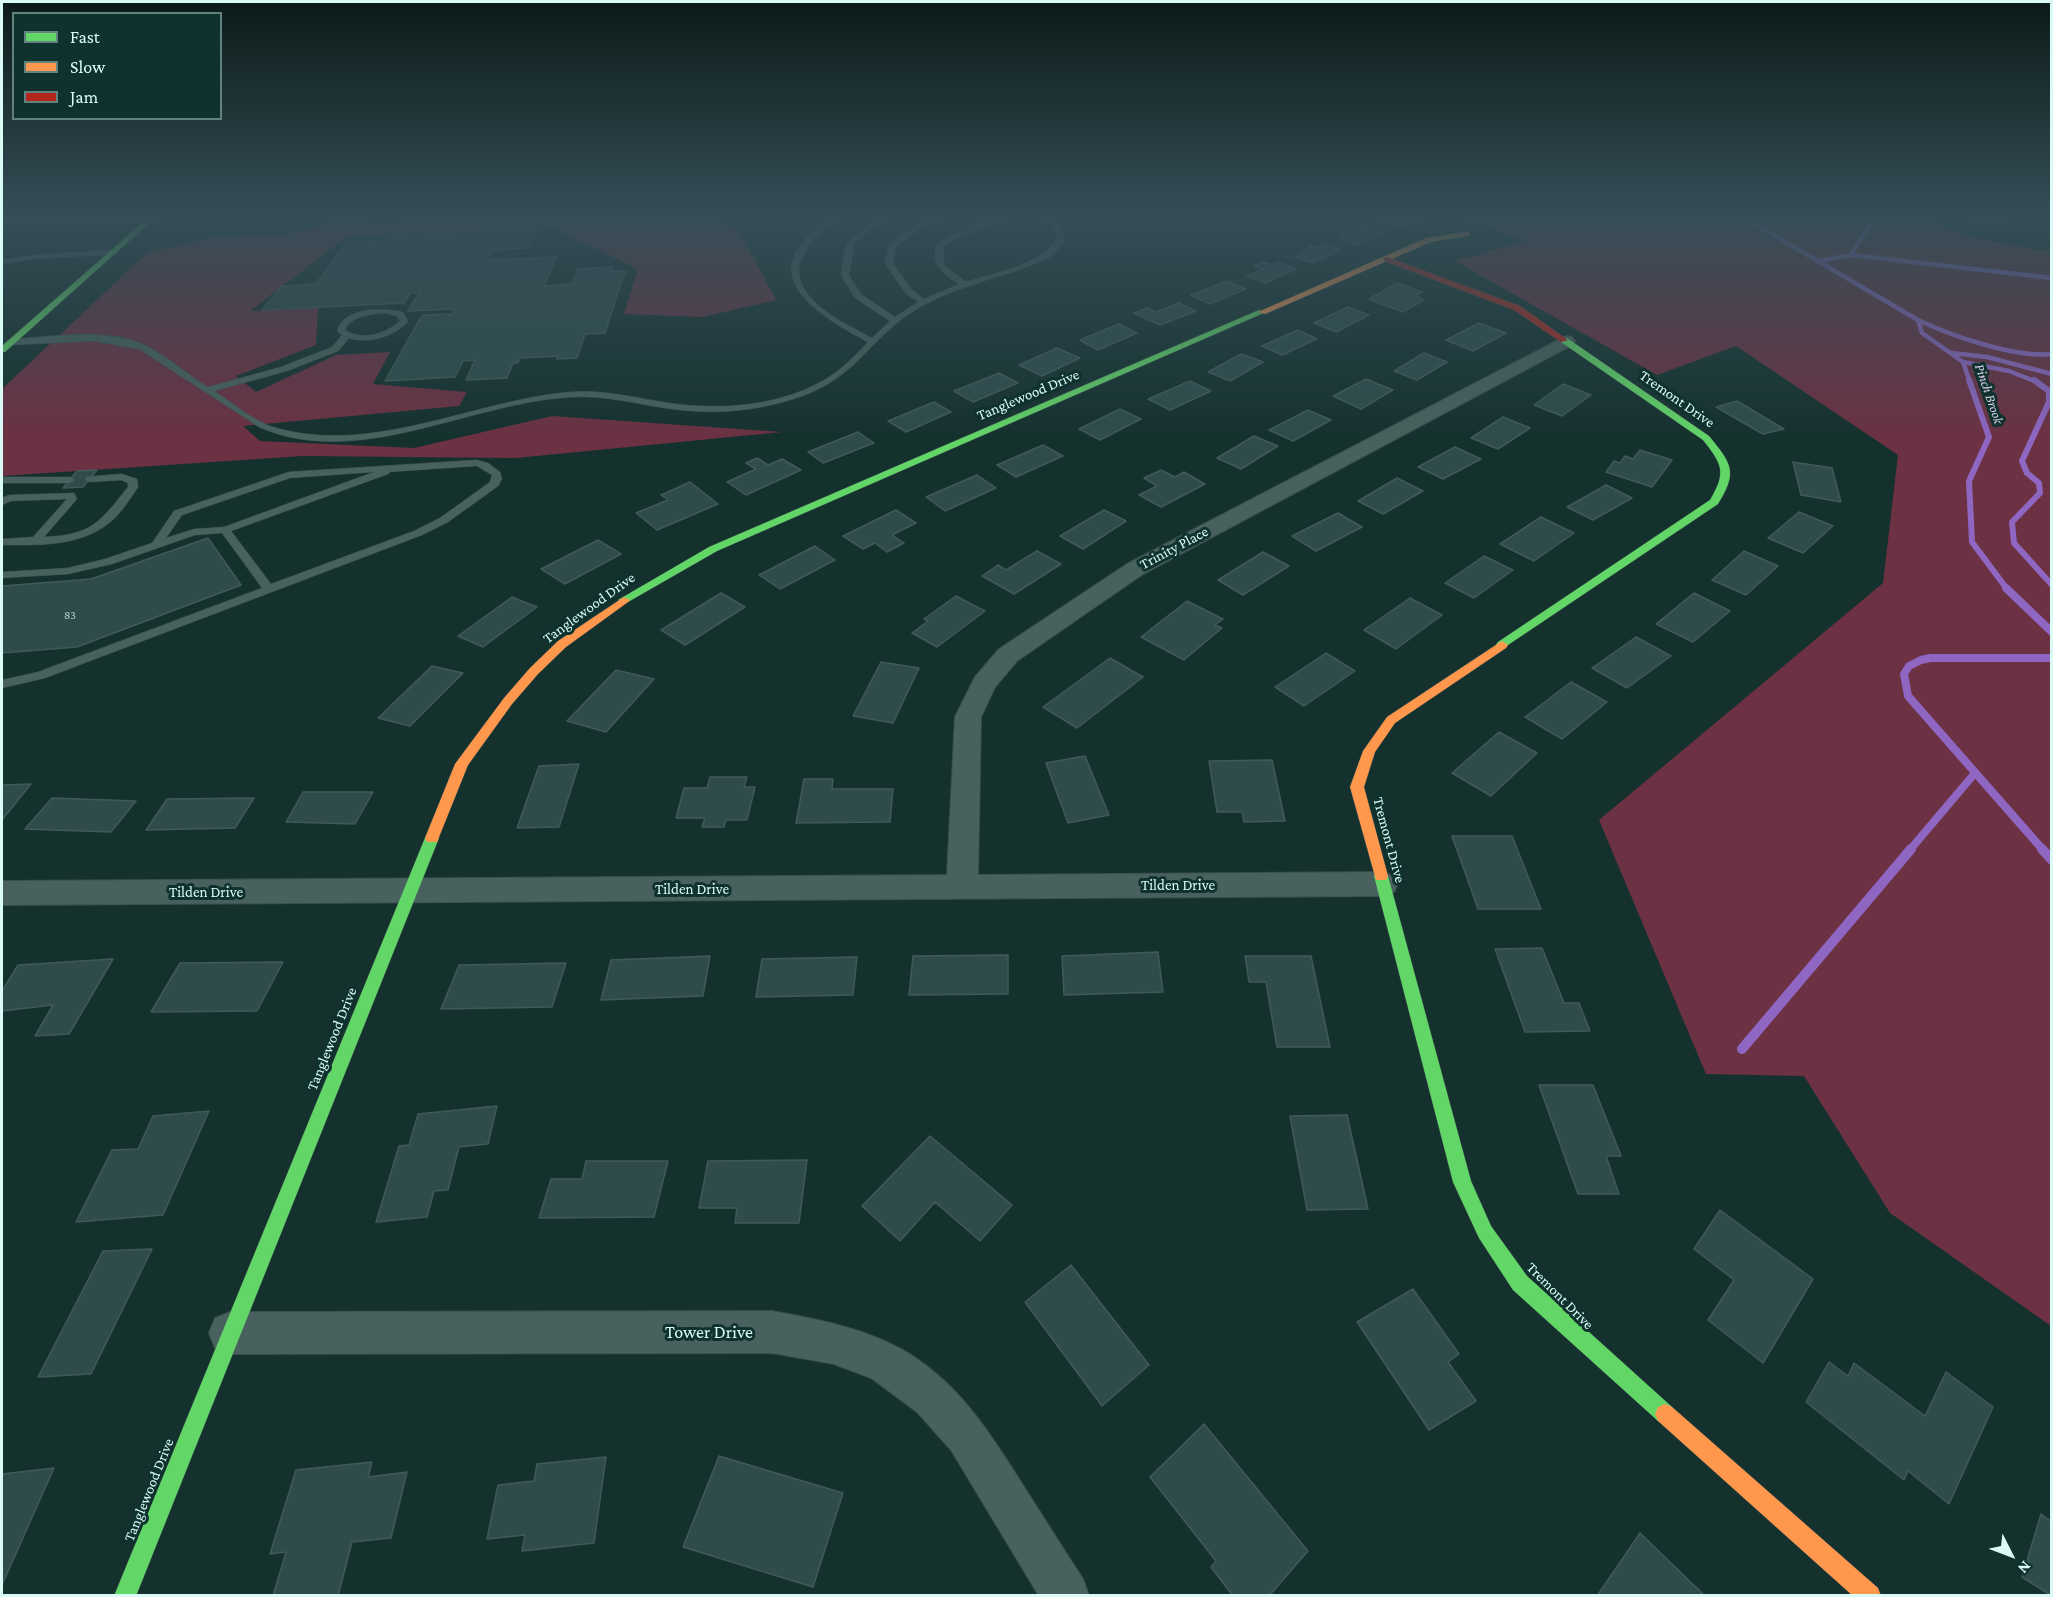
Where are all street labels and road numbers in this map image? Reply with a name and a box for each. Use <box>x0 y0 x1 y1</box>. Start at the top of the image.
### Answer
street label: Tanglewood Drive <box>974 365 1082 425</box>
street label: Tremont Drive <box>1636 366 1718 432</box>
street label: Trinity Place <box>1137 522 1211 574</box>
street label: Tanglewood Drive <box>539 569 639 647</box>
street label: Tremont Drive <box>1369 795 1409 885</box>
street label: Tilden Drive <box>1141 876 1215 894</box>
street label: Tilden Drive <box>655 880 729 898</box>
street label: Tilden Drive <box>169 883 243 901</box>
street label: Tanglewood Drive <box>303 985 361 1093</box>
street label: Tremont Drive <box>1523 1259 1597 1333</box>
street label: Tower Drive <box>665 1321 753 1343</box>
street label: Tanglewood Drive <box>120 1436 178 1544</box>

